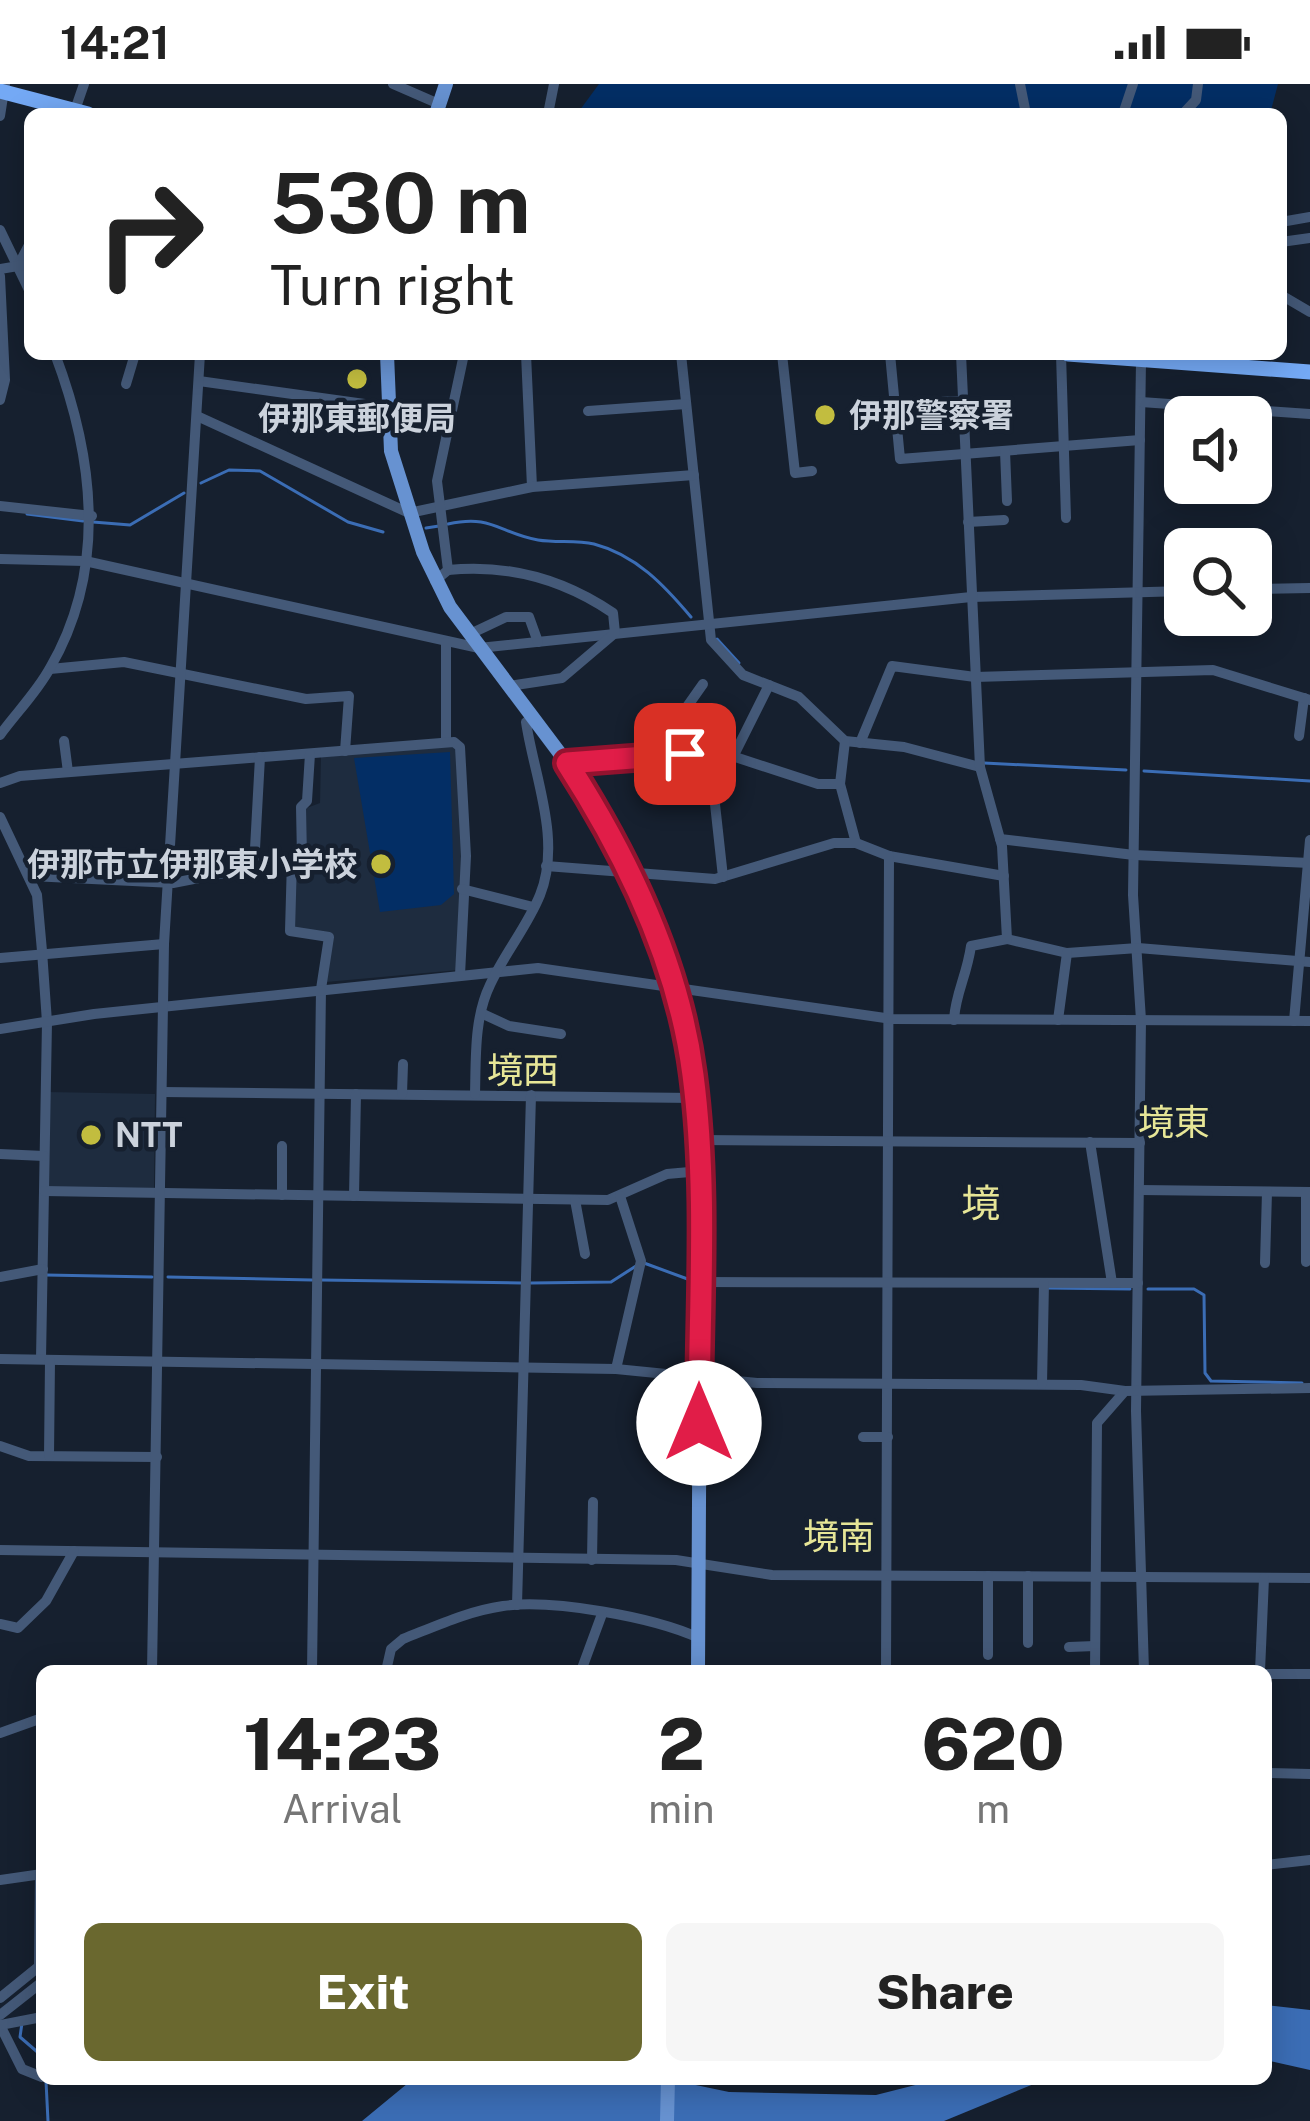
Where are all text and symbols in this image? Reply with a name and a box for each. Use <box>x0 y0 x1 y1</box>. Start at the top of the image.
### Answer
text: 14:21 <box>60 16 170 69</box>
text: 530 m <box>270 153 531 252</box>
icon: right <box>72 156 228 312</box>
text: Turn right <box>270 254 515 317</box>
marker: 伊那東郵便局 <box>344 366 370 392</box>
place label: 伊那警察署 <box>849 396 1014 434</box>
map controls <box>1164 396 1272 636</box>
button: sound <box>1164 396 1272 504</box>
place label: 伊那東郵便局 <box>258 399 456 437</box>
marker: 伊那警察署 <box>812 402 838 428</box>
button: search <box>1164 528 1272 636</box>
pin <box>634 703 736 805</box>
icon: arrive <box>652 721 718 787</box>
place label: 伊那市立伊那東小学校 <box>27 845 357 883</box>
marker: 伊那市立伊那東小学校 <box>368 851 394 877</box>
district label: 境西 <box>487 1049 559 1091</box>
district label: 境東 <box>1138 1101 1210 1143</box>
place label: NTT <box>115 1116 183 1154</box>
marker: NTT <box>78 1122 104 1148</box>
district label: 境 <box>961 1180 1001 1226</box>
position arrow <box>636 1360 762 1486</box>
district label: 境南 <box>803 1515 875 1557</box>
text: 14:23 <box>243 1702 441 1786</box>
text: 2 <box>658 1702 705 1786</box>
text: 620 <box>922 1702 1065 1786</box>
text: Arrival <box>282 1786 402 1832</box>
text: min <box>648 1786 714 1832</box>
text: m <box>976 1786 1010 1832</box>
button: Exit <box>84 1923 642 2061</box>
button: Share <box>666 1923 1224 2061</box>

